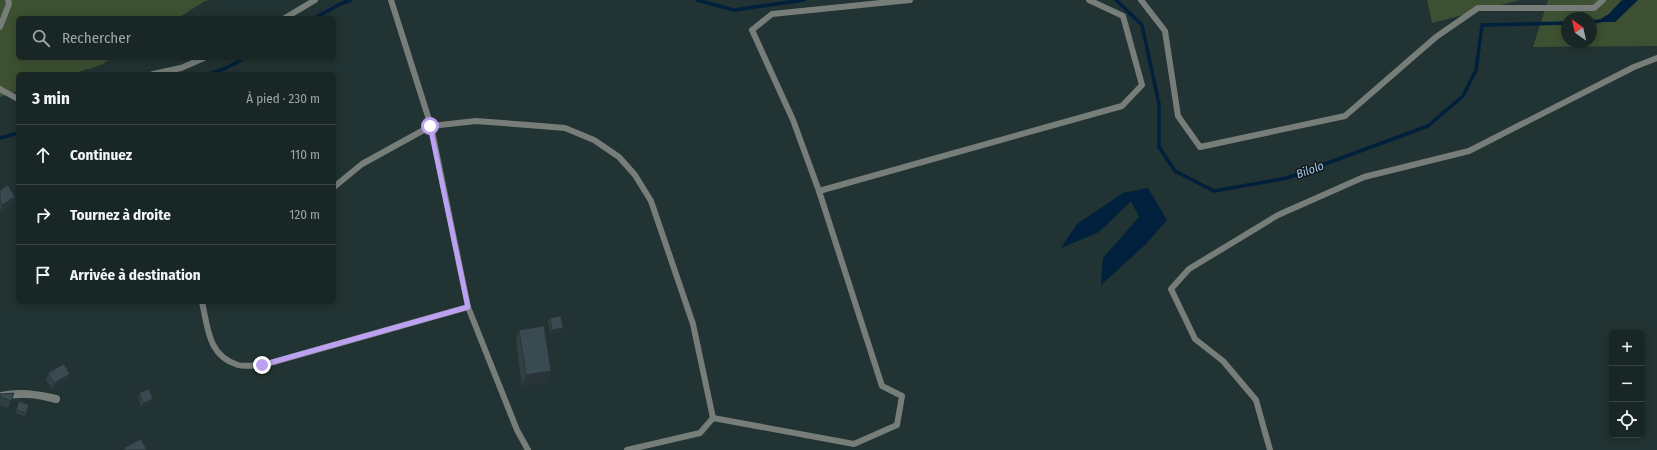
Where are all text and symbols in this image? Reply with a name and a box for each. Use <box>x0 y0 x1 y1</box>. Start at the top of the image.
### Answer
north arrow <box>1561 12 1597 48</box>
search box <box>16 16 336 60</box>
icon: search <box>30 27 52 49</box>
text: Rechercher <box>62 29 131 47</box>
text: 3 min <box>32 88 70 109</box>
text: À pied · 230 m <box>246 91 320 106</box>
route start <box>421 117 439 135</box>
icon: ahead <box>32 144 54 166</box>
text: Continuez <box>70 146 132 164</box>
text: 110 m <box>290 147 320 162</box>
water label: Bilolo <box>1294 159 1326 181</box>
icon: right <box>32 204 54 226</box>
text: Tournez à droite <box>70 206 171 224</box>
text: 120 m <box>289 207 320 222</box>
icon: arrive <box>32 264 54 286</box>
text: Arrivée à destination <box>70 266 201 284</box>
map controls <box>1609 330 1645 438</box>
button: + <box>1609 330 1645 366</box>
route end <box>253 356 271 374</box>
button: − <box>1609 366 1645 402</box>
button: locate <box>1609 402 1645 438</box>

